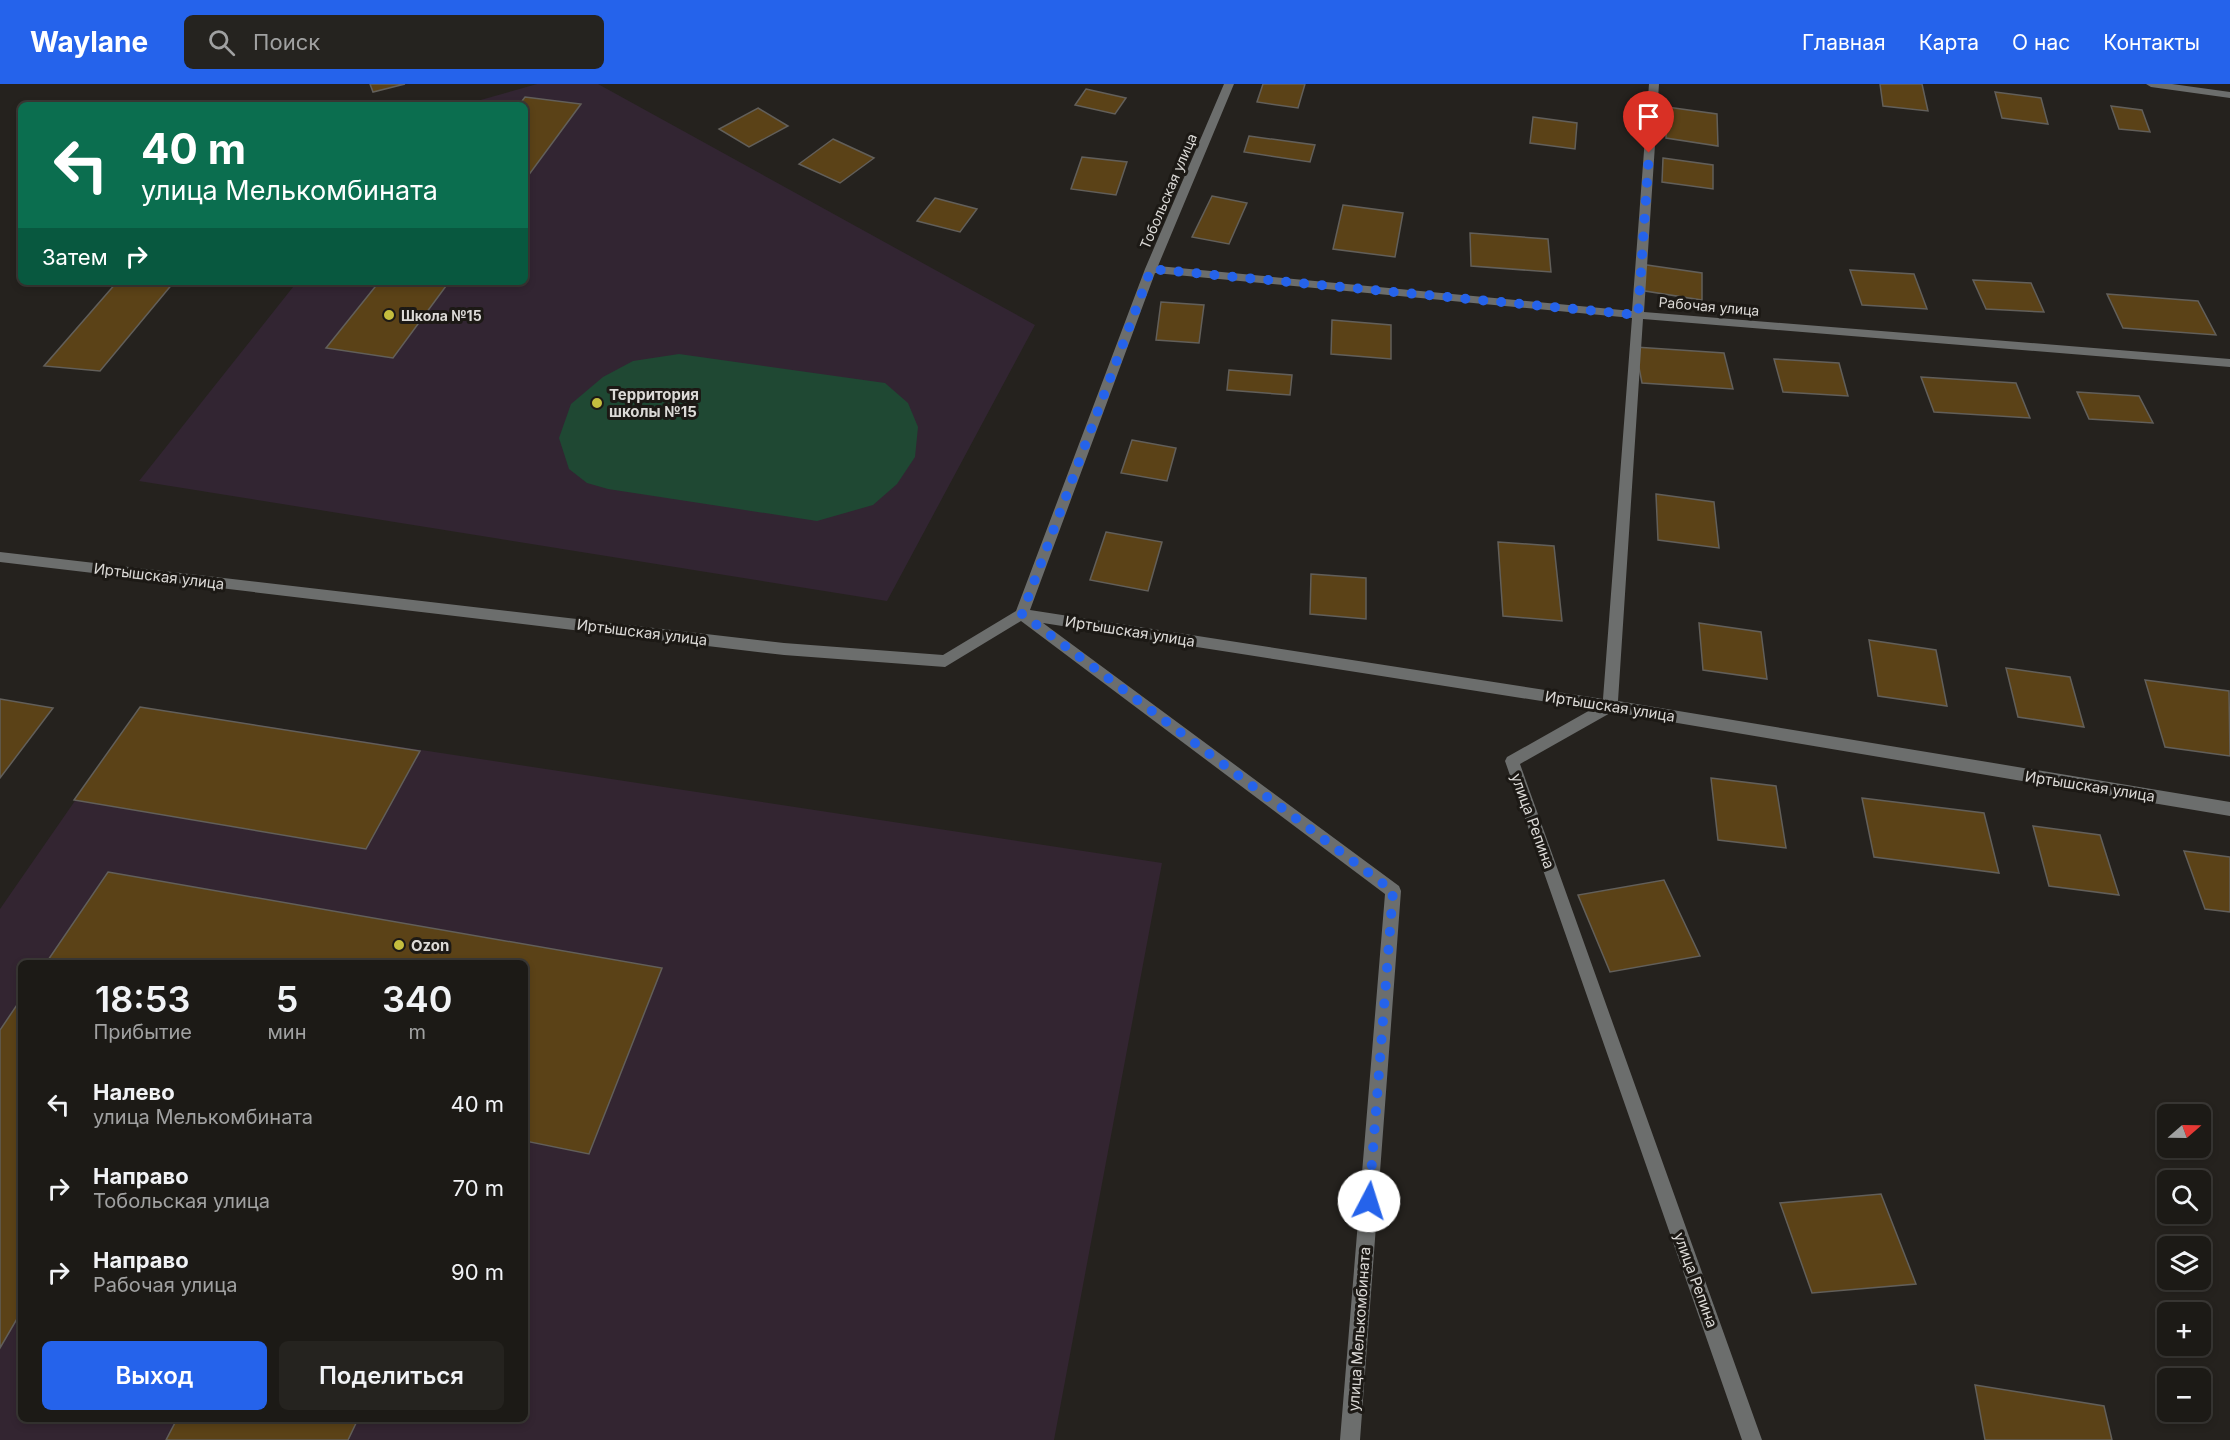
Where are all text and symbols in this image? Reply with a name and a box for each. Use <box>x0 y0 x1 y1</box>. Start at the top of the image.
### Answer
search box <box>184 15 604 69</box>
text: Waylane <box>30 25 148 59</box>
icon: search <box>205 26 238 59</box>
text: Поиск <box>253 29 320 55</box>
text: Главная <box>1802 30 1886 55</box>
text: Карта <box>1919 30 1979 55</box>
text: О нас <box>2012 30 2070 55</box>
text: Контакты <box>2103 30 2200 55</box>
pin <box>1623 91 1674 153</box>
icon: arrive <box>1632 100 1665 133</box>
text: 40 m <box>141 123 246 174</box>
icon: left <box>42 126 120 204</box>
street label: Тобольская улица <box>1136 131 1200 251</box>
text: улица Мелькомбината <box>141 174 438 207</box>
icon: right <box>120 240 153 273</box>
text: Затем <box>42 244 108 270</box>
street label: Рабочая улица <box>1658 293 1760 319</box>
place label: Школа №15 <box>401 307 482 324</box>
marker: Школа №15 <box>382 308 396 322</box>
place label: Территория школы №15 <box>609 385 699 421</box>
marker: Территория школы №15 <box>590 396 604 410</box>
street label: Иртышская улица <box>93 559 225 593</box>
street label: Иртышская улица <box>1064 611 1196 651</box>
street label: Иртышская улица <box>576 615 708 649</box>
street label: Иртышская улица <box>1544 686 1676 726</box>
street label: Иртышская улица <box>2024 766 2156 806</box>
street label: улица Репина <box>1507 771 1559 871</box>
place label: Ozon <box>411 936 449 955</box>
marker: Ozon <box>392 938 406 952</box>
text: 18:53 <box>95 977 190 1021</box>
text: 5 <box>276 977 298 1021</box>
text: 340 <box>382 977 453 1021</box>
text: Прибытие <box>93 1020 192 1044</box>
text: мин <box>267 1020 307 1044</box>
text: m <box>408 1020 426 1044</box>
text: Налево <box>93 1079 175 1105</box>
icon: left <box>42 1088 75 1121</box>
text: 40 m <box>450 1091 504 1117</box>
north arrow <box>2157 1104 2211 1158</box>
map controls <box>2157 1104 2211 1422</box>
text: улица Мелькомбината <box>93 1105 313 1129</box>
text: Направо <box>93 1163 189 1189</box>
position arrow <box>1337 1169 1401 1233</box>
button: search <box>2157 1170 2211 1224</box>
icon: right <box>42 1172 75 1205</box>
text: 70 m <box>453 1175 504 1201</box>
text: Тобольская улица <box>93 1189 270 1213</box>
street label: улица Репина <box>1670 1230 1722 1330</box>
button: layers <box>2157 1236 2211 1290</box>
street label: улица Мелькомбината <box>1344 1246 1374 1412</box>
text: Направо <box>93 1247 189 1273</box>
icon: right <box>42 1256 75 1289</box>
text: 90 m <box>451 1259 504 1285</box>
text: Рабочая улица <box>93 1273 237 1297</box>
button: + <box>2157 1302 2211 1356</box>
button: Выход <box>42 1341 267 1410</box>
button: Поделиться <box>279 1341 504 1410</box>
button: − <box>2157 1368 2211 1422</box>

